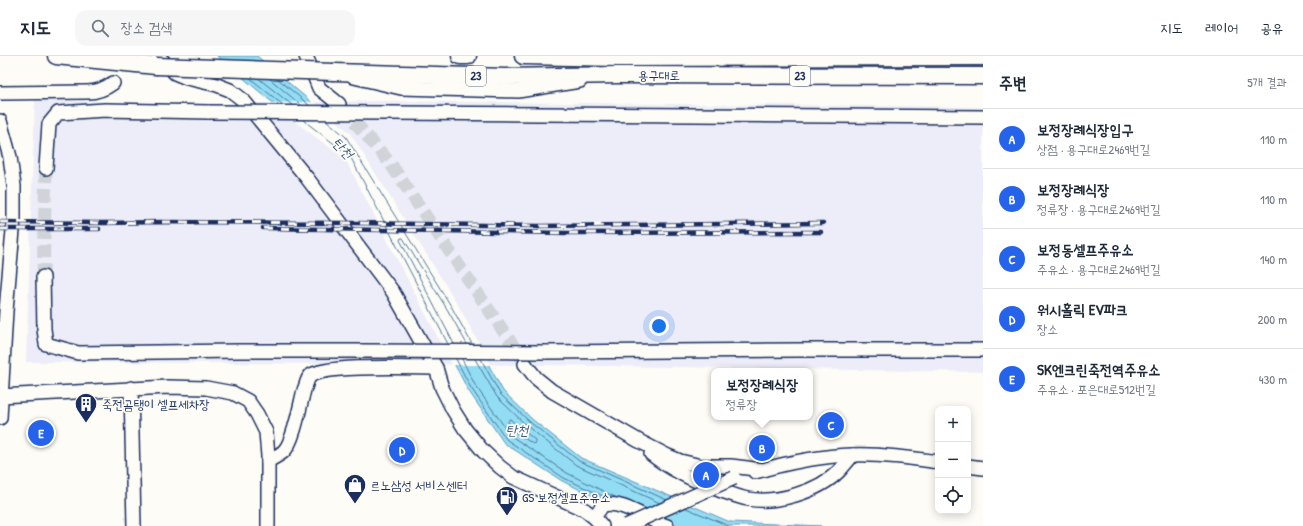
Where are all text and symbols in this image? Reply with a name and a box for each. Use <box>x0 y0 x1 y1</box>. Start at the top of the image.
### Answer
search box <box>75 10 355 46</box>
text: 지도 <box>20 14 51 40</box>
icon: search <box>89 17 111 39</box>
text: 장소 검색 <box>121 17 172 38</box>
text: 지도 <box>1160 18 1183 37</box>
text: 레이어 <box>1205 18 1238 37</box>
text: 공유 <box>1260 18 1283 37</box>
road number: 23 <box>466 66 486 86</box>
street label: 용구대로 <box>638 66 680 84</box>
road number: 23 <box>790 66 810 86</box>
text: 주변 <box>999 71 1026 94</box>
text: 5개 결과 <box>1247 73 1287 91</box>
text: 보정장례식장입구 <box>1037 119 1134 140</box>
text: A <box>1009 130 1015 148</box>
text: 110 m <box>1260 130 1287 148</box>
water label: 탄천 <box>329 133 359 164</box>
text: 상점 · 용구대로2469번길 <box>1037 140 1150 158</box>
text: 보정장례식장 <box>1037 179 1109 200</box>
text: B <box>1009 190 1015 208</box>
text: 110 m <box>1260 190 1287 208</box>
text: 정류장 · 용구대로2469번길 <box>1037 200 1161 218</box>
text: 보정동셀프주유소 <box>1037 239 1134 260</box>
text: C <box>1008 250 1016 268</box>
text: 140 m <box>1260 250 1287 268</box>
text: 주유소 · 용구대로2469번길 <box>1037 260 1161 278</box>
text: 워시홀릭 EV파크 <box>1037 299 1128 320</box>
text: D <box>1009 310 1015 328</box>
text: 200 m <box>1257 310 1287 328</box>
your location <box>649 316 669 336</box>
text: 장소 <box>1037 320 1058 338</box>
text: SK엔크린죽전역주유소 <box>1037 359 1160 380</box>
popup <box>711 368 813 420</box>
text: E <box>1009 370 1015 388</box>
text: 430 m <box>1259 370 1287 388</box>
text: 보정장례식장 <box>726 374 798 395</box>
text: 주유소 · 포은대로512번길 <box>1037 380 1156 398</box>
building icon: 죽전곰탱이 셀프세차장 <box>73 391 99 424</box>
place label: 죽전곰탱이 셀프세차장 <box>102 395 210 413</box>
text: 정류장 <box>726 395 757 413</box>
map controls <box>935 406 971 514</box>
button: + <box>935 406 971 442</box>
pin: C <box>818 410 844 440</box>
pin: E <box>28 418 54 448</box>
water label: 탄천 <box>506 420 530 439</box>
pin: B <box>749 433 775 463</box>
pin: D <box>389 435 415 465</box>
button: − <box>935 442 971 478</box>
pin: A <box>693 460 719 490</box>
shop icon: 르노삼성 서비스센터 <box>342 472 368 505</box>
place label: 르노삼성 서비스센터 <box>370 476 467 494</box>
button: locate <box>935 478 971 514</box>
fuel station icon: GS 보정셀프주유소 <box>494 484 520 517</box>
place label: GS 보정셀프주유소 <box>522 488 610 506</box>

